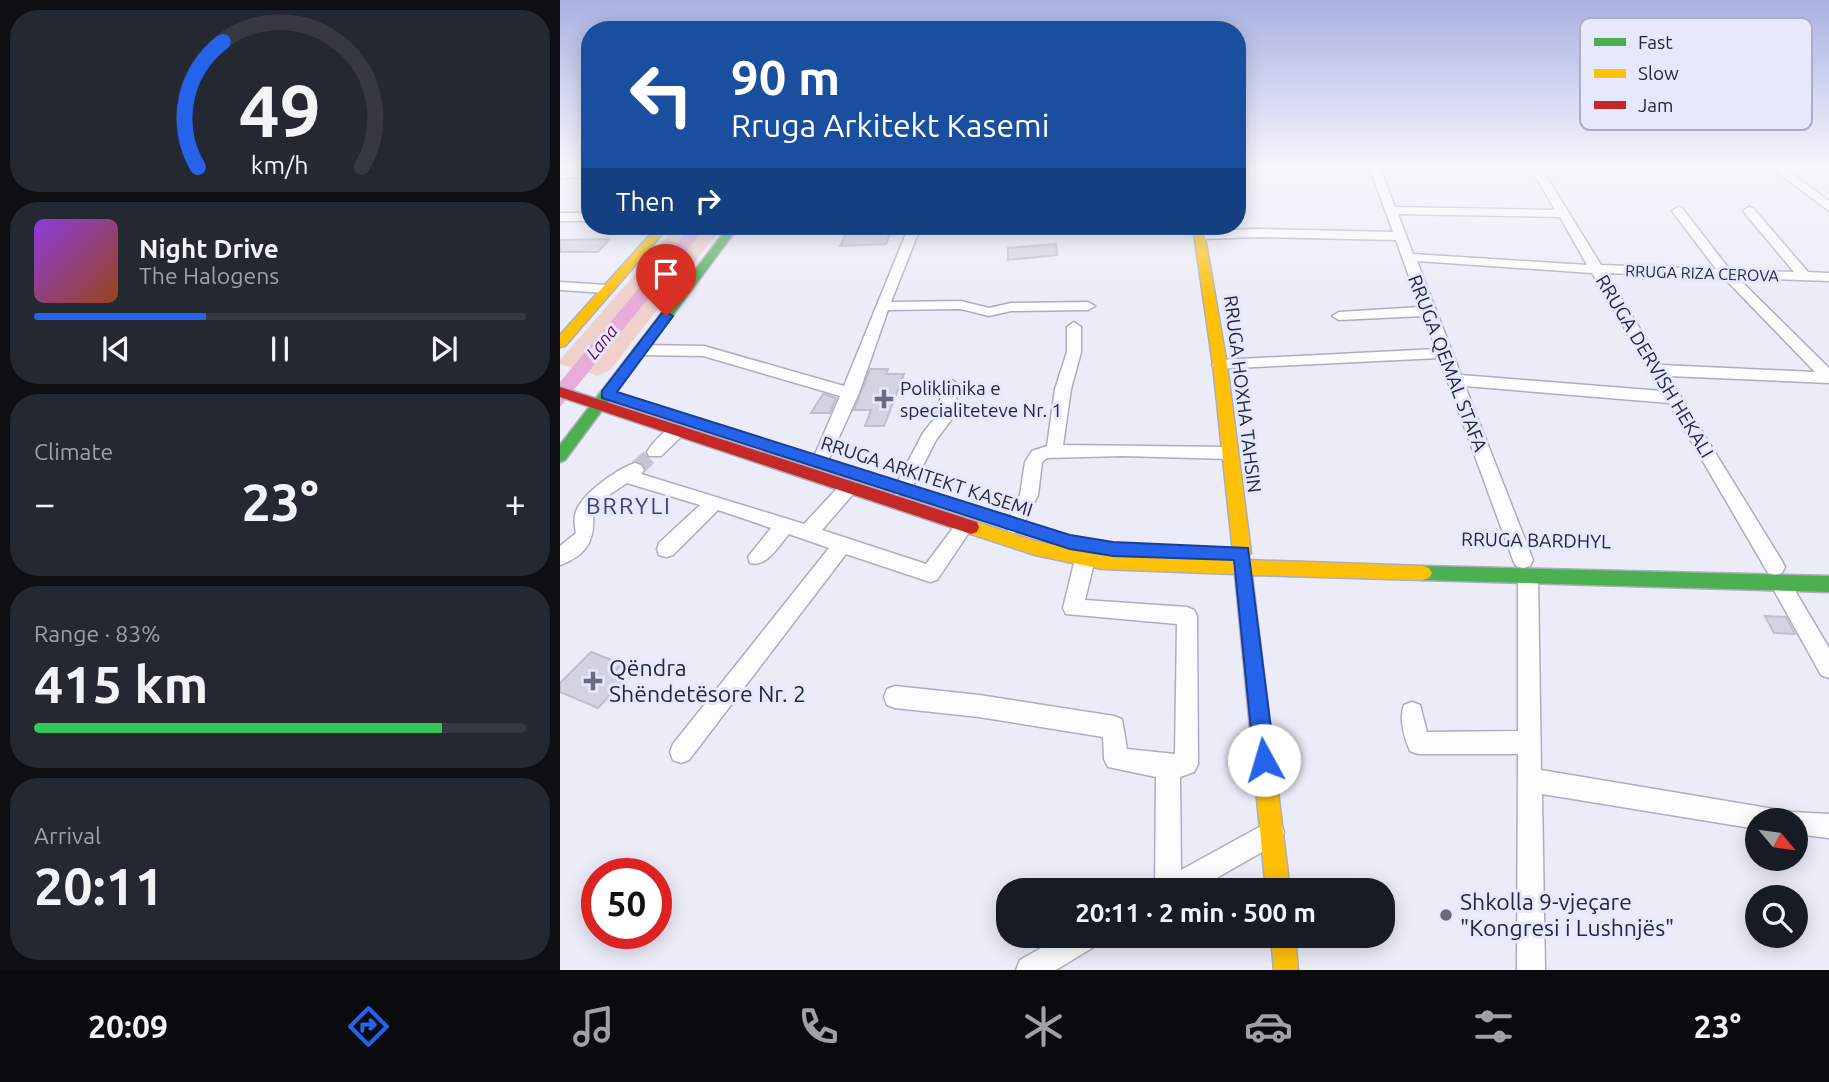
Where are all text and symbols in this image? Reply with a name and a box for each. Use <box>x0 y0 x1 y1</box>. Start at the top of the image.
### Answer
legend <box>1580 18 1812 130</box>
text: Fast <box>1638 31 1673 53</box>
icon: left <box>616 49 707 140</box>
text: 90 m <box>731 49 840 104</box>
text: Slow <box>1638 62 1679 84</box>
text: 49 <box>239 69 321 151</box>
text: Jam <box>1638 94 1674 116</box>
text: Rruga Arkitekt Kasemi <box>731 107 1049 143</box>
text: km/h <box>251 151 309 179</box>
icon: right <box>689 182 727 220</box>
text: Then <box>616 187 675 216</box>
text: Night Drive <box>139 234 279 263</box>
pin <box>636 244 696 316</box>
icon: arrive <box>647 255 685 293</box>
street label: RRUGA RIZA CEROVA <box>1625 261 1780 285</box>
text: The Halogens <box>139 263 279 288</box>
street label: RRUGA QEMAL STAFA <box>1404 271 1492 455</box>
street label: RRUGA DERVISH HEKALI <box>1592 271 1718 461</box>
street label: RRUGA HOXHA TAHSIN <box>1220 294 1266 494</box>
water label: Lana <box>582 320 621 362</box>
icon: previous <box>97 330 135 368</box>
icon: pause <box>261 330 299 368</box>
icon: next <box>425 330 463 368</box>
place label: Poliklinika e specialiteteve Nr. 1 <box>900 377 1062 421</box>
marker: Poliklinika e specialiteteve Nr. 1 <box>874 389 894 409</box>
street label: RRUGA ARKITEKT KASEMI <box>818 431 1036 521</box>
text: Climate <box>34 439 113 464</box>
text: 23° <box>241 473 319 531</box>
text: − <box>34 482 55 524</box>
text: + <box>505 482 526 524</box>
district label: BRRYLI <box>586 493 672 518</box>
street label: RRUGA BARDHYL <box>1461 528 1611 552</box>
text: Range · 83% <box>34 621 161 646</box>
text: 415 km <box>34 655 208 713</box>
place label: Qëndra Shëndetësore Nr. 2 <box>609 655 806 706</box>
marker: Qëndra Shëndetësore Nr. 2 <box>583 671 603 691</box>
position arrow <box>1227 723 1301 797</box>
north arrow <box>1745 808 1808 872</box>
map controls <box>1745 808 1808 948</box>
text: Arrival <box>34 823 101 848</box>
text: 20:11 <box>34 857 164 915</box>
speed limit sign: 50 <box>581 858 672 949</box>
button: search <box>1745 885 1808 948</box>
place label: Shkolla 9-vjeçare "Kongresi i Lushnjës" <box>1460 889 1674 940</box>
text: 20:11 · 2 min · 500 m <box>1075 898 1316 927</box>
marker: Shkolla 9-vjeçare "Kongresi i Lushnjës" <box>1438 907 1454 923</box>
icon: directions <box>344 1002 393 1051</box>
icon: music <box>569 1002 618 1051</box>
icon: phone <box>794 1002 843 1051</box>
icon: climate <box>1019 1002 1068 1051</box>
icon: car <box>1244 1002 1293 1051</box>
icon: filters <box>1469 1002 1518 1051</box>
text: 20:09 <box>88 1008 168 1044</box>
text: 23° <box>1694 1008 1741 1044</box>

